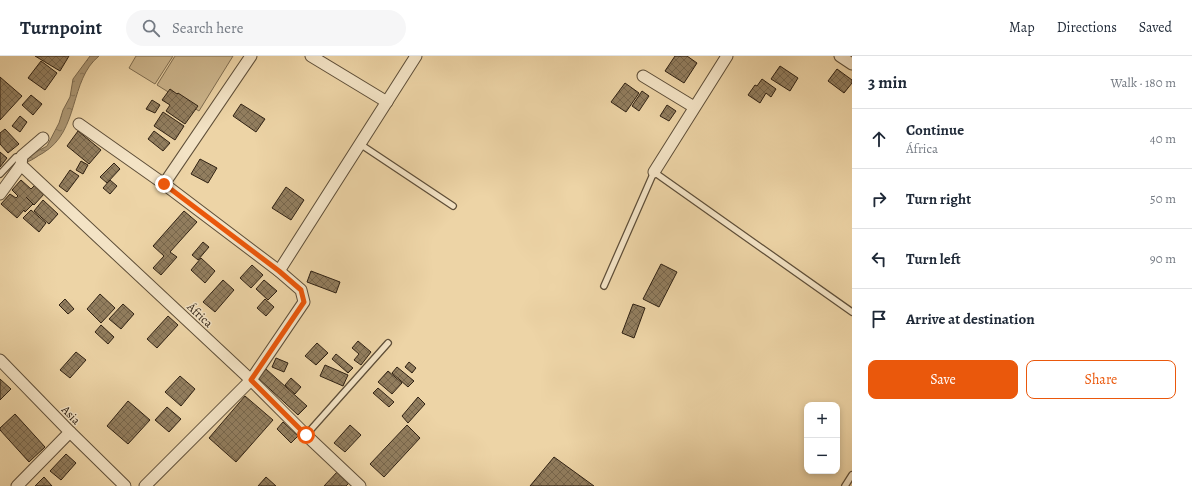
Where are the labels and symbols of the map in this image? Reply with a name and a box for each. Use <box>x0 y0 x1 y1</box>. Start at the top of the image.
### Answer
route end <box>155 175 173 193</box>
street label: África <box>183 298 217 331</box>
street label: Asia <box>57 401 84 428</box>
route start <box>297 426 315 444</box>

